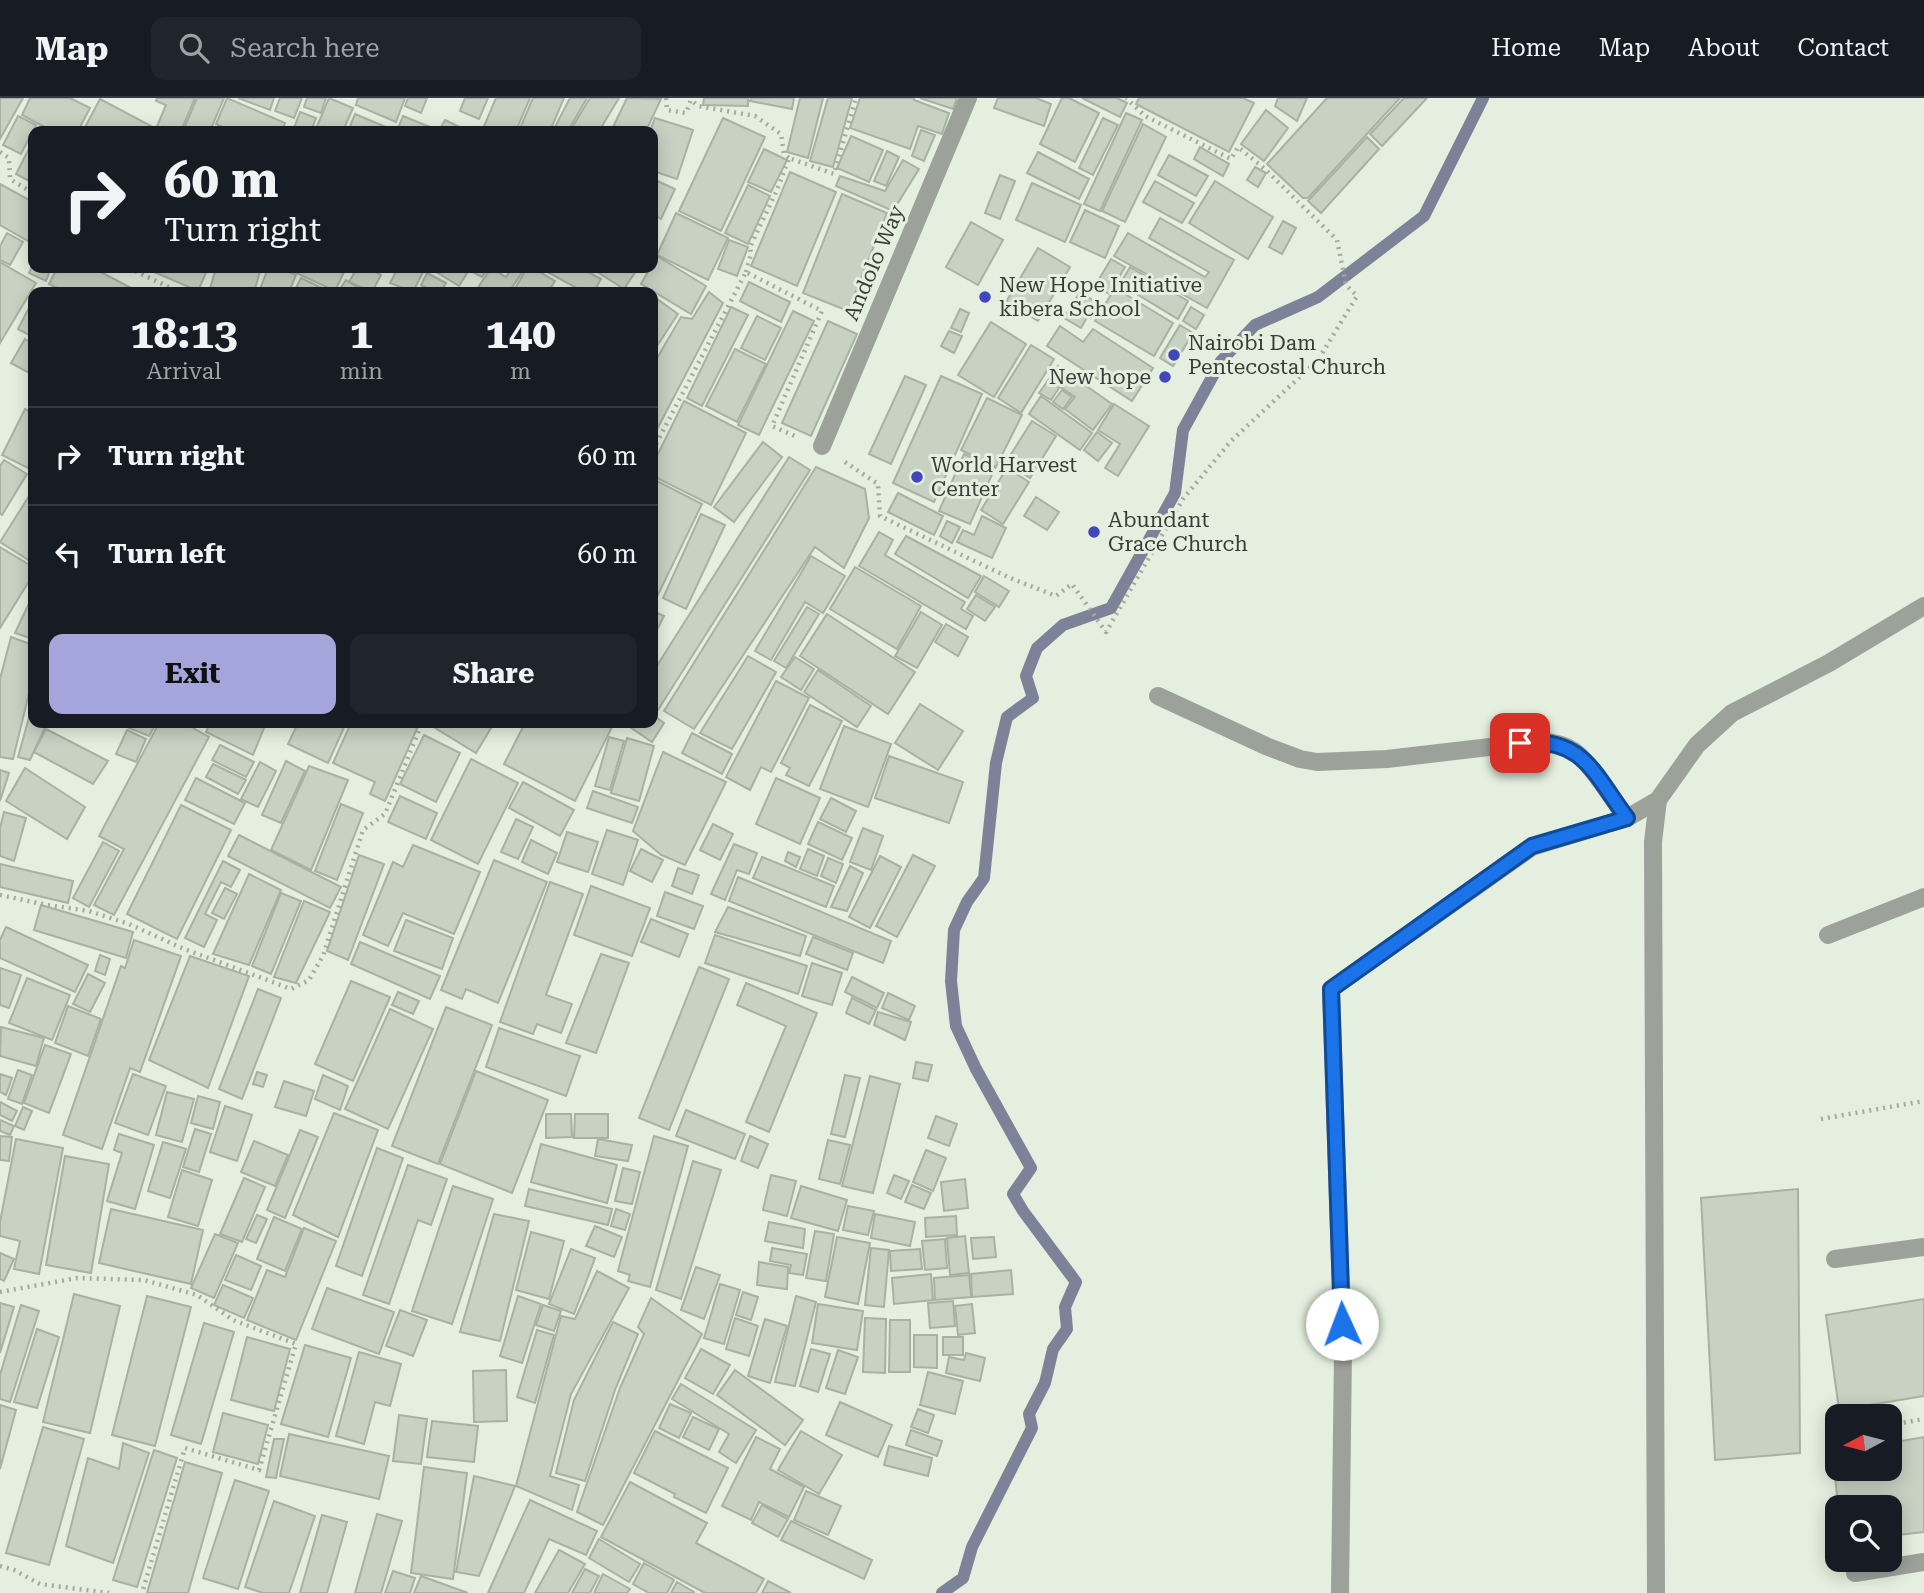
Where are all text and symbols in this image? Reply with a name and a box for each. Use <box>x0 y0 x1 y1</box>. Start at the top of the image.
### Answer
search box <box>151 17 641 80</box>
text: Map <box>35 29 109 68</box>
icon: search <box>175 29 213 67</box>
text: Search here <box>231 33 380 63</box>
text: Home <box>1491 34 1561 62</box>
text: Map <box>1599 34 1650 62</box>
text: About <box>1688 34 1759 62</box>
text: Contact <box>1797 34 1889 62</box>
text: 60 m <box>164 152 279 209</box>
icon: right <box>49 154 140 245</box>
street label: Andolo Way <box>839 201 909 324</box>
text: Turn right <box>164 211 321 249</box>
place label: New Hope Initiative kibera School <box>999 273 1202 321</box>
marker: New Hope Initiative kibera School <box>977 289 993 305</box>
text: 18:13 <box>130 309 237 358</box>
text: 1 <box>350 309 373 358</box>
text: 140 <box>485 309 556 358</box>
place label: Nairobi Dam Pentecostal Church <box>1188 331 1387 379</box>
marker: Nairobi Dam Pentecostal Church <box>1166 347 1182 363</box>
text: Arrival <box>146 358 221 385</box>
text: min <box>340 358 383 385</box>
text: m <box>510 358 531 385</box>
place label: New hope <box>1049 365 1151 389</box>
marker: New hope <box>1157 369 1173 385</box>
icon: right <box>49 437 87 475</box>
text: Turn right <box>108 441 244 471</box>
text: 60 m <box>578 441 637 471</box>
place label: World Harvest Center <box>931 453 1077 501</box>
marker: World Harvest Center <box>909 469 925 485</box>
place label: Abundant Grace Church <box>1108 508 1248 556</box>
marker: Abundant Grace Church <box>1086 524 1102 540</box>
icon: left <box>49 535 87 573</box>
text: Turn left <box>108 539 226 569</box>
text: 60 m <box>578 539 637 569</box>
button: Exit <box>49 634 336 714</box>
button: Share <box>350 634 637 714</box>
pin <box>1490 713 1550 773</box>
icon: arrive <box>1501 724 1539 762</box>
position arrow <box>1305 1287 1379 1361</box>
north arrow <box>1825 1404 1902 1480</box>
map controls <box>1825 1404 1902 1572</box>
button: search <box>1825 1495 1902 1572</box>

